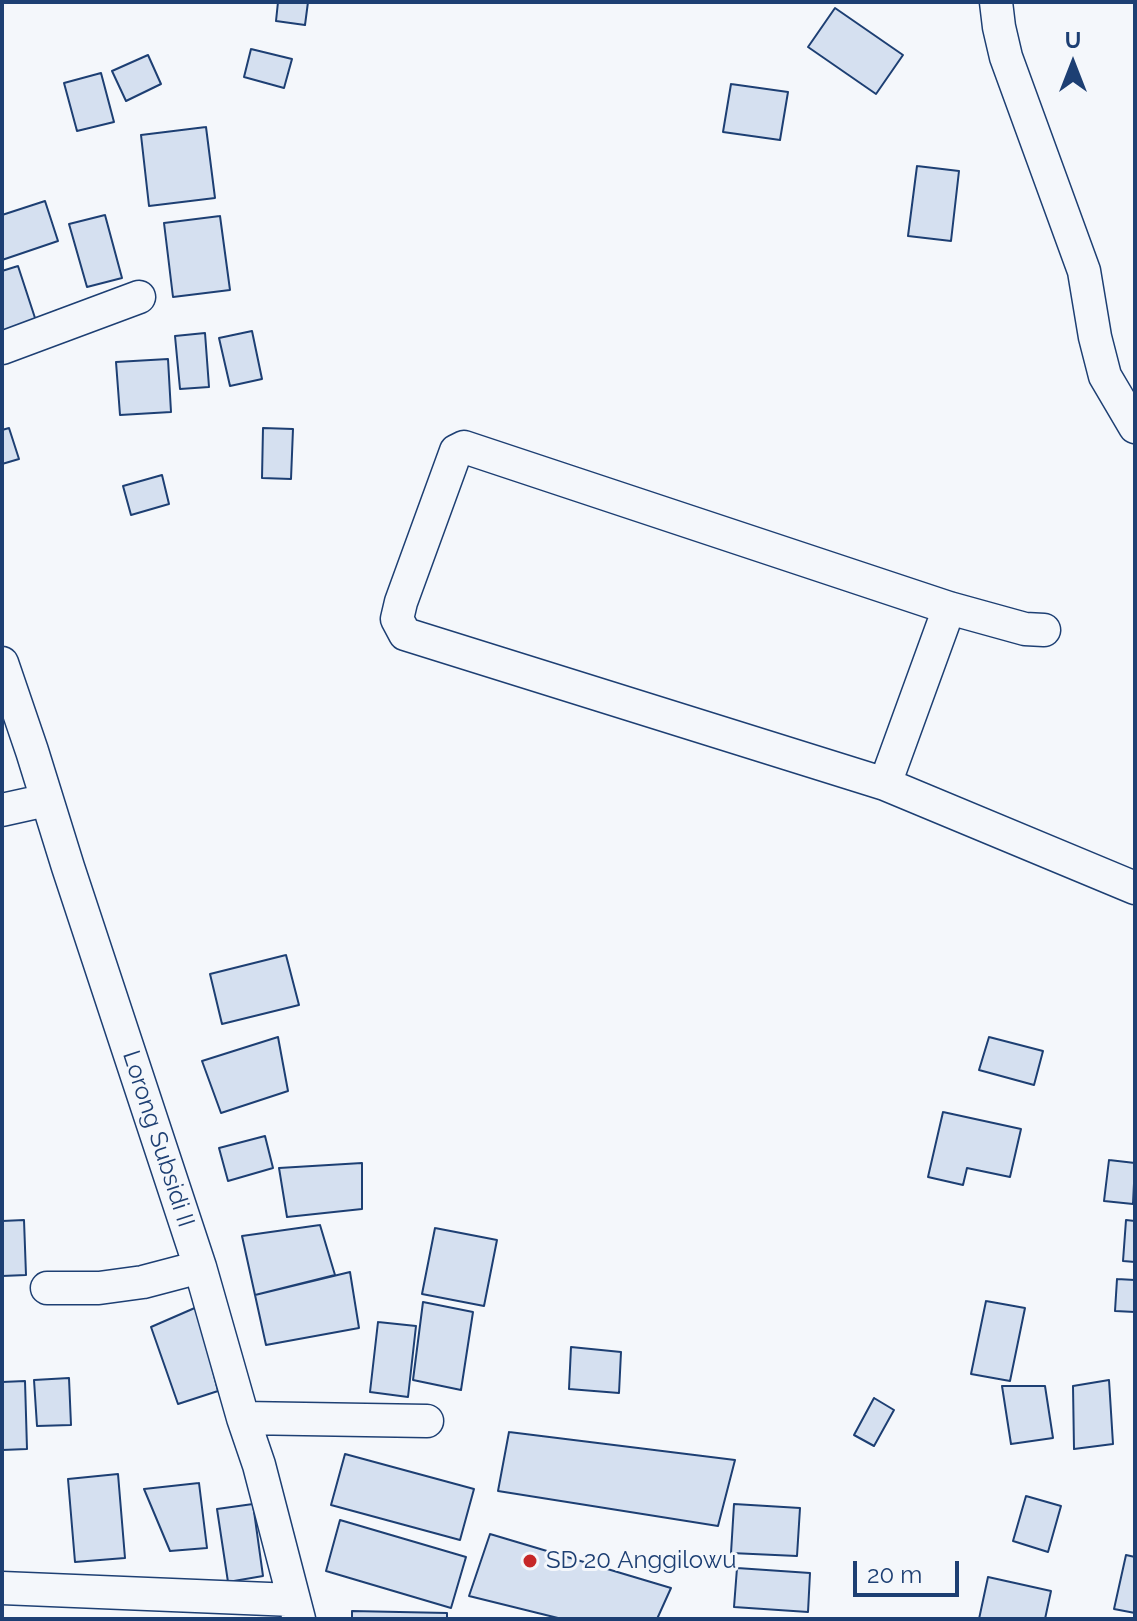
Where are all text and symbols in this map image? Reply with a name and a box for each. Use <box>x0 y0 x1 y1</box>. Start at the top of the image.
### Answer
north arrow <box>1033 24 1113 104</box>
text: U <box>1065 27 1081 53</box>
street label: Lorong Subsidi II <box>116 1047 200 1231</box>
scale bar <box>857 1545 963 1595</box>
place label: SD 20 Anggilowu <box>546 1547 736 1575</box>
marker: SD 20 Anggilowu <box>521 1552 539 1570</box>
text: 20 m <box>867 1560 922 1589</box>

